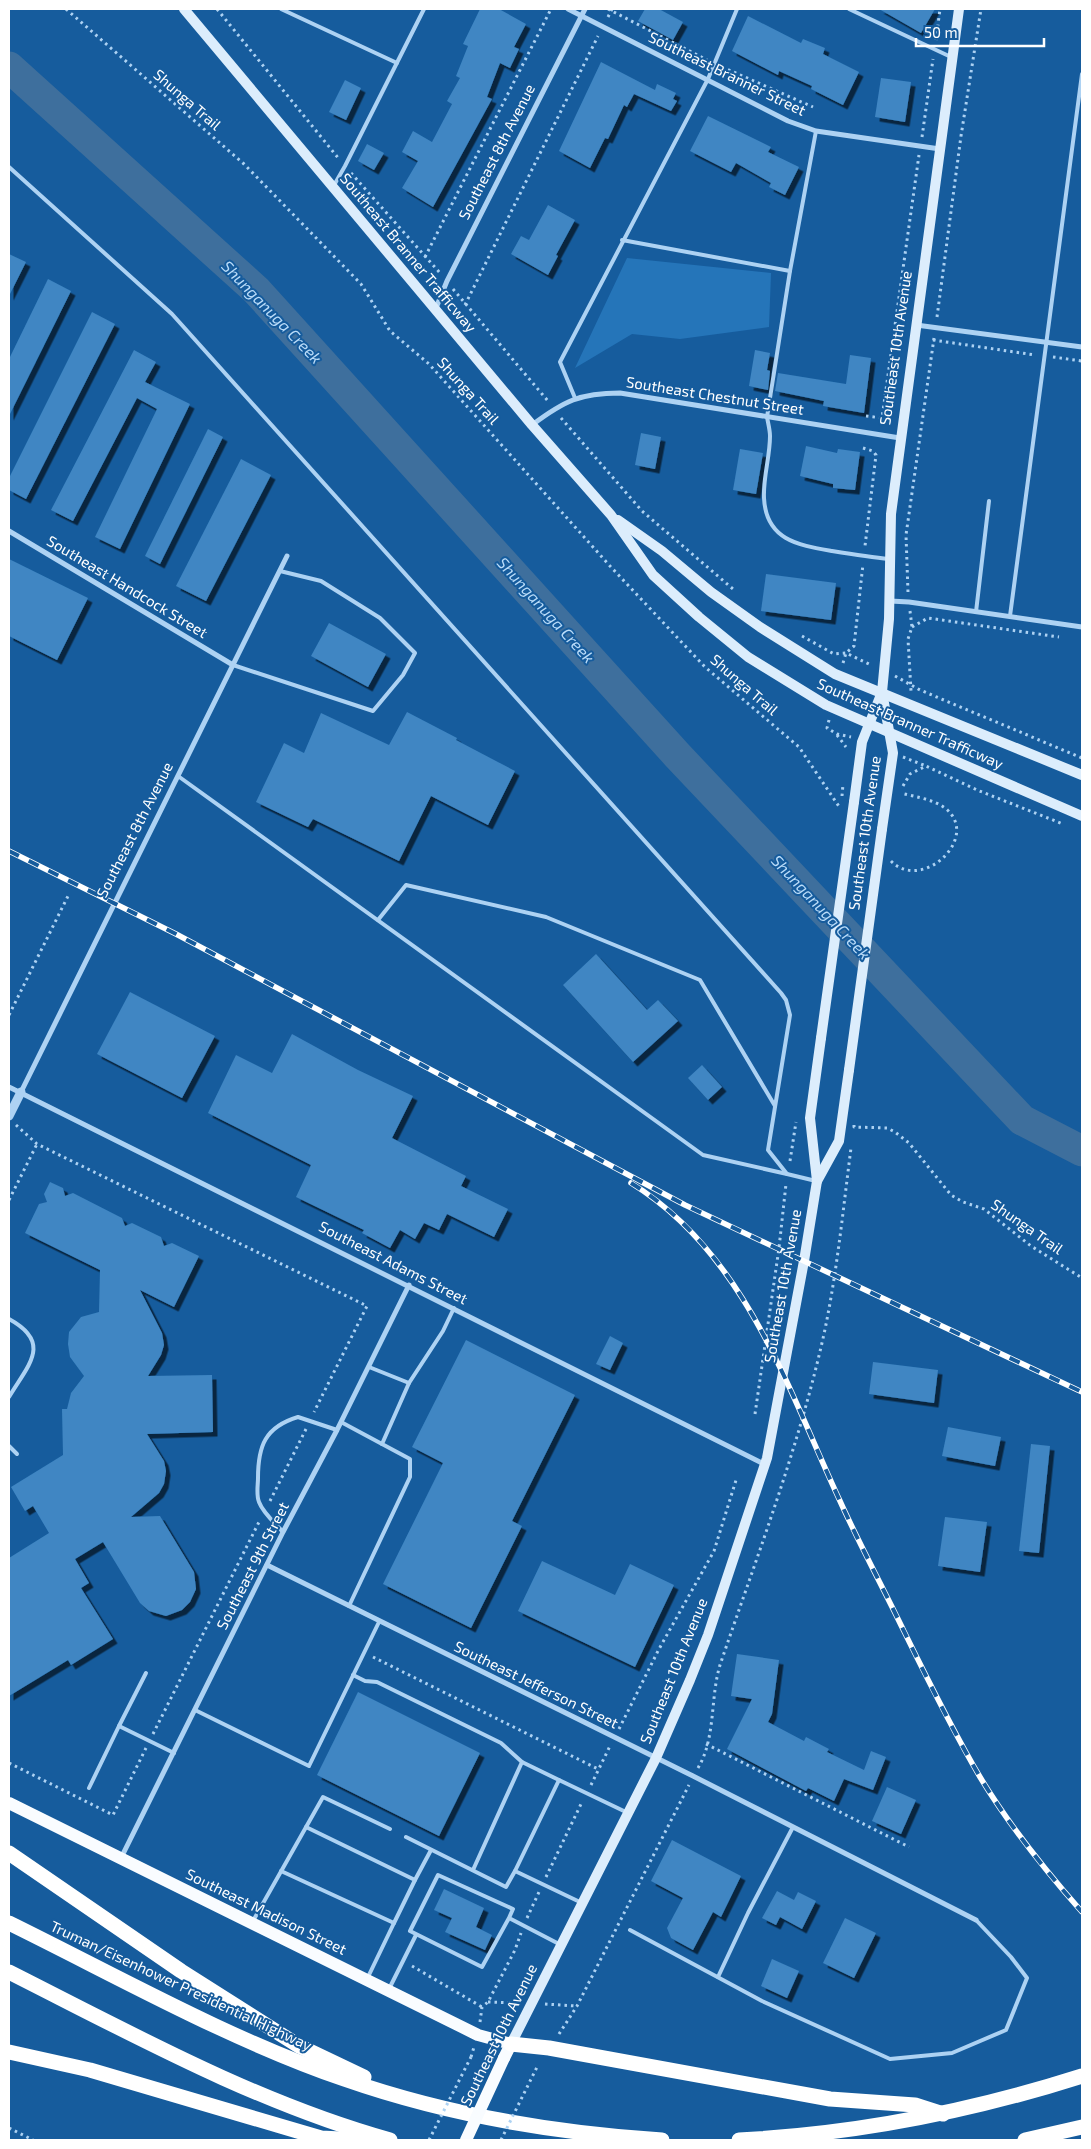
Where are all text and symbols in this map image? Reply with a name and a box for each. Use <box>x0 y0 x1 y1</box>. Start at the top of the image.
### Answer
scale bar <box>916 15 1044 47</box>
text: 50 m <box>924 23 958 41</box>
street label: Southeast Branner Street <box>646 27 809 119</box>
street label: Shunga Trail <box>150 65 226 134</box>
street label: Southeast 8th Avenue <box>454 81 538 222</box>
street label: Southeast Branner Trafficway <box>337 169 481 336</box>
water label: Shunganuga Creek <box>218 256 326 367</box>
street label: Southeast 10th Avenue <box>875 270 915 426</box>
street label: Shunga Trail <box>434 353 504 428</box>
street label: Southeast Chestnut Street <box>625 372 806 418</box>
street label: Southeast Handcock Street <box>44 531 211 641</box>
water label: Shunganuga Creek <box>494 553 599 667</box>
street label: Shunga Trail <box>707 650 783 719</box>
street label: Southeast Branner Trafficway <box>814 674 1006 772</box>
street label: Southeast 10th Avenue <box>844 755 884 911</box>
street label: Southeast 8th Avenue <box>92 759 176 900</box>
water label: Shunganuga Creek <box>768 850 875 963</box>
street label: Shunga Trail <box>988 1195 1067 1258</box>
street label: Southeast 10th Avenue <box>760 1208 804 1364</box>
street label: Southeast Adams Street <box>316 1217 471 1308</box>
street label: Southeast 9th Street <box>212 1498 292 1632</box>
street label: Southeast 10th Avenue <box>636 1595 711 1746</box>
street label: Southeast Jefferson Street <box>451 1637 622 1732</box>
street label: Southeast Madison Street <box>183 1864 350 1958</box>
street label: Truman/Eisenhower Presidential Highway <box>48 1916 315 2054</box>
street label: Southeast 10th Avenue <box>456 1961 540 2108</box>

